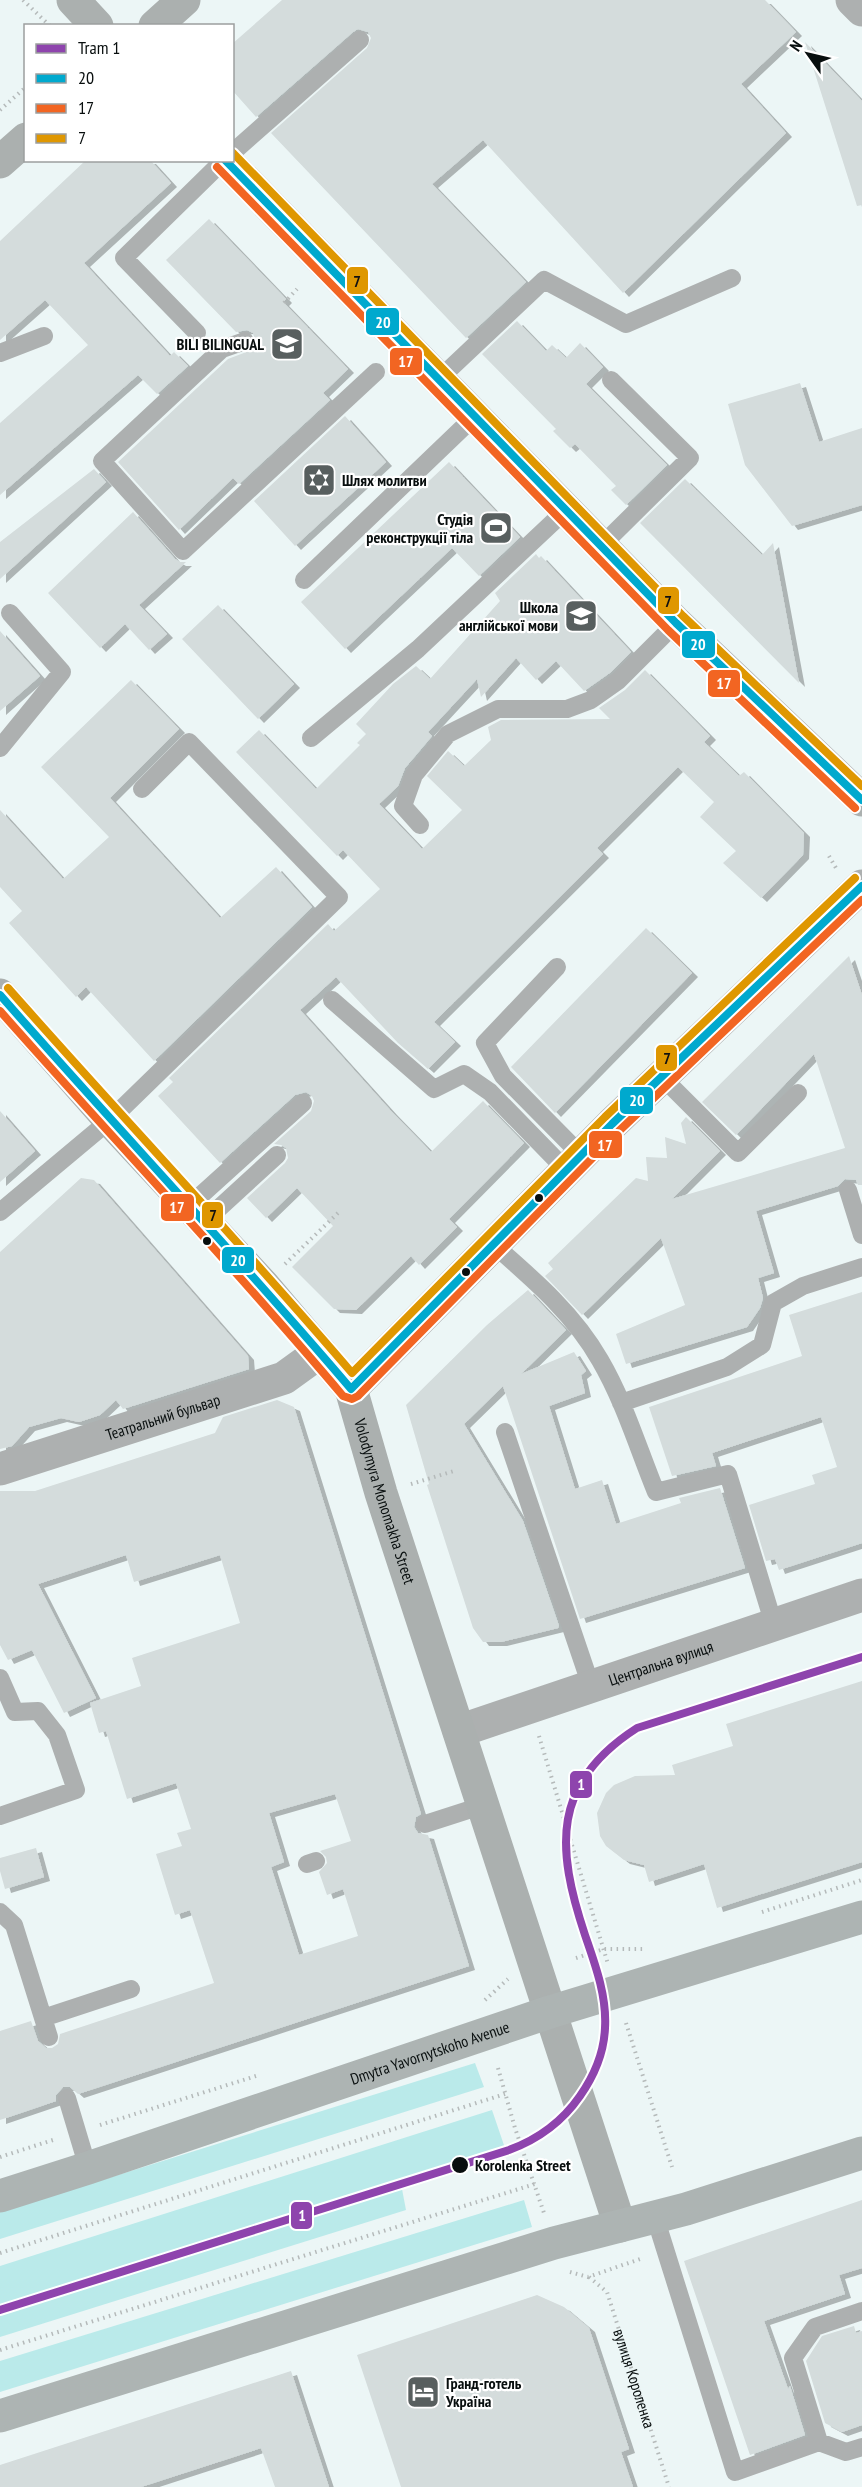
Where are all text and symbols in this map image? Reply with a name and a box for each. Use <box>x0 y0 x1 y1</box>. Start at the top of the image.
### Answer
legend <box>24 24 234 162</box>
north arrow <box>778 24 838 84</box>
text: Tram 1 <box>78 36 120 59</box>
text: N <box>785 36 806 55</box>
text: 20 <box>78 66 94 89</box>
text: 17 <box>78 96 94 119</box>
text: 7 <box>78 126 86 149</box>
line badge: 7 <box>346 266 369 295</box>
text: 7 <box>353 271 361 291</box>
line badge: 20 <box>365 307 400 336</box>
text: 20 <box>375 312 391 332</box>
school or university icon: BILI BILINGUAL <box>269 326 305 362</box>
place label: BILI BILINGUAL <box>177 334 264 354</box>
line badge: 17 <box>389 347 423 376</box>
text: 17 <box>398 351 414 371</box>
synagogue icon: Шлях молитви <box>301 462 337 498</box>
place label: Шлях молитви <box>342 470 427 490</box>
place label: Студія реконструкції тіла <box>366 509 473 547</box>
sports icon: Студія реконструкції тіла <box>478 510 514 546</box>
line badge: 7 <box>657 586 680 615</box>
text: 7 <box>664 591 672 611</box>
place label: Школа англійської мови <box>459 597 558 635</box>
school or university icon: Школа англійської мови <box>563 598 599 634</box>
line badge: 20 <box>681 630 716 659</box>
text: 20 <box>690 634 706 654</box>
line badge: 17 <box>707 669 741 698</box>
text: 17 <box>716 673 732 693</box>
line badge: 7 <box>655 1044 678 1072</box>
text: 7 <box>663 1048 671 1068</box>
line badge: 20 <box>619 1086 654 1115</box>
text: 20 <box>629 1090 645 1110</box>
line badge: 17 <box>588 1130 623 1159</box>
text: 17 <box>597 1135 613 1155</box>
unlabelled marker <box>533 1192 545 1204</box>
line badge: 17 <box>160 1193 195 1222</box>
text: 17 <box>169 1197 185 1217</box>
line badge: 7 <box>201 1201 224 1229</box>
text: 7 <box>209 1205 217 1225</box>
unlabelled marker <box>201 1235 213 1247</box>
line badge: 20 <box>221 1246 255 1274</box>
text: 20 <box>230 1250 246 1270</box>
unlabelled marker <box>460 1266 472 1278</box>
street label: Театральний бульвар <box>103 1389 223 1444</box>
street label: Volodymyra Monomakha Street <box>350 1415 420 1587</box>
street label: Центральна вулиця <box>606 1636 716 1690</box>
line badge: 1 <box>569 1770 593 1799</box>
text: 1 <box>577 1774 585 1794</box>
street label: Dmytra Yavornytskoho Avenue <box>348 2016 512 2089</box>
marker: Korolenka Street <box>450 2155 470 2175</box>
place label: Korolenka Street <box>475 2155 571 2175</box>
line badge: 1 <box>290 2201 313 2230</box>
text: 1 <box>298 2205 306 2225</box>
street label: вулиця Короленка <box>609 2326 660 2430</box>
place label: Гранд-готель Україна <box>445 2373 522 2411</box>
hotel icon: Гранд-готель Україна <box>405 2374 441 2410</box>

